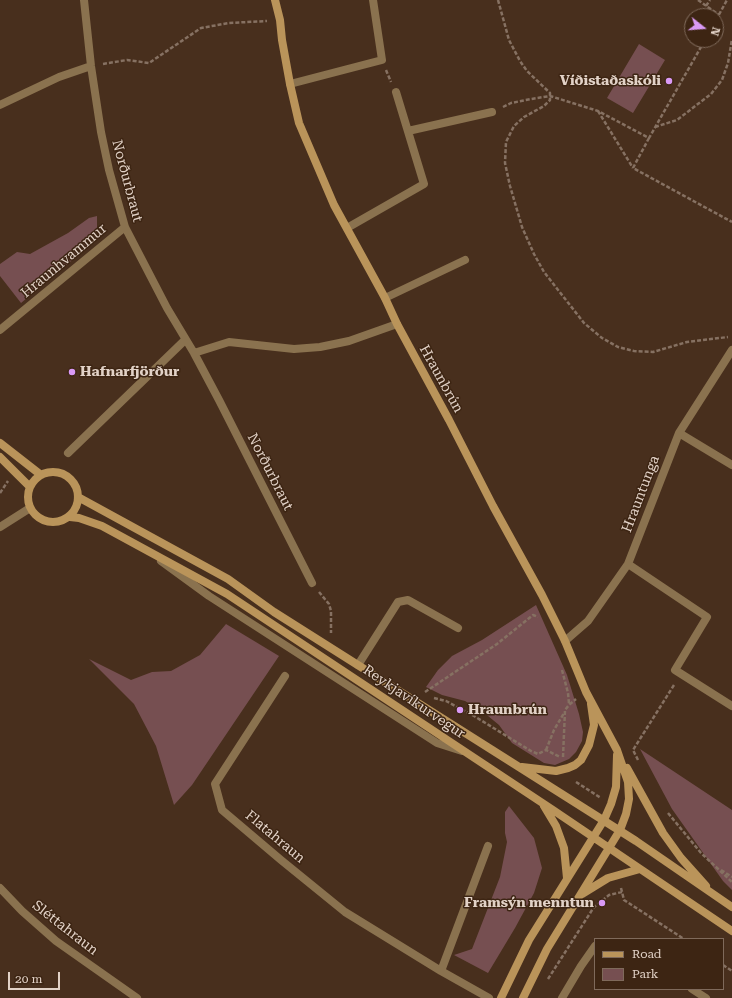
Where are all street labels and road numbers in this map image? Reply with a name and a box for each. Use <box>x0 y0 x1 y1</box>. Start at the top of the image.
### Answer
street label: Norðurbraut <box>108 138 146 224</box>
street label: Hraunhvammur <box>18 220 110 302</box>
street label: Hraunbrún <box>415 342 467 416</box>
street label: Norðurbraut <box>243 431 297 513</box>
street label: Hrauntunga <box>619 453 663 535</box>
street label: Reykjavíkurvegur <box>360 662 468 742</box>
street label: Flatahraun <box>242 807 308 867</box>
street label: Sléttahraun <box>29 897 101 959</box>

